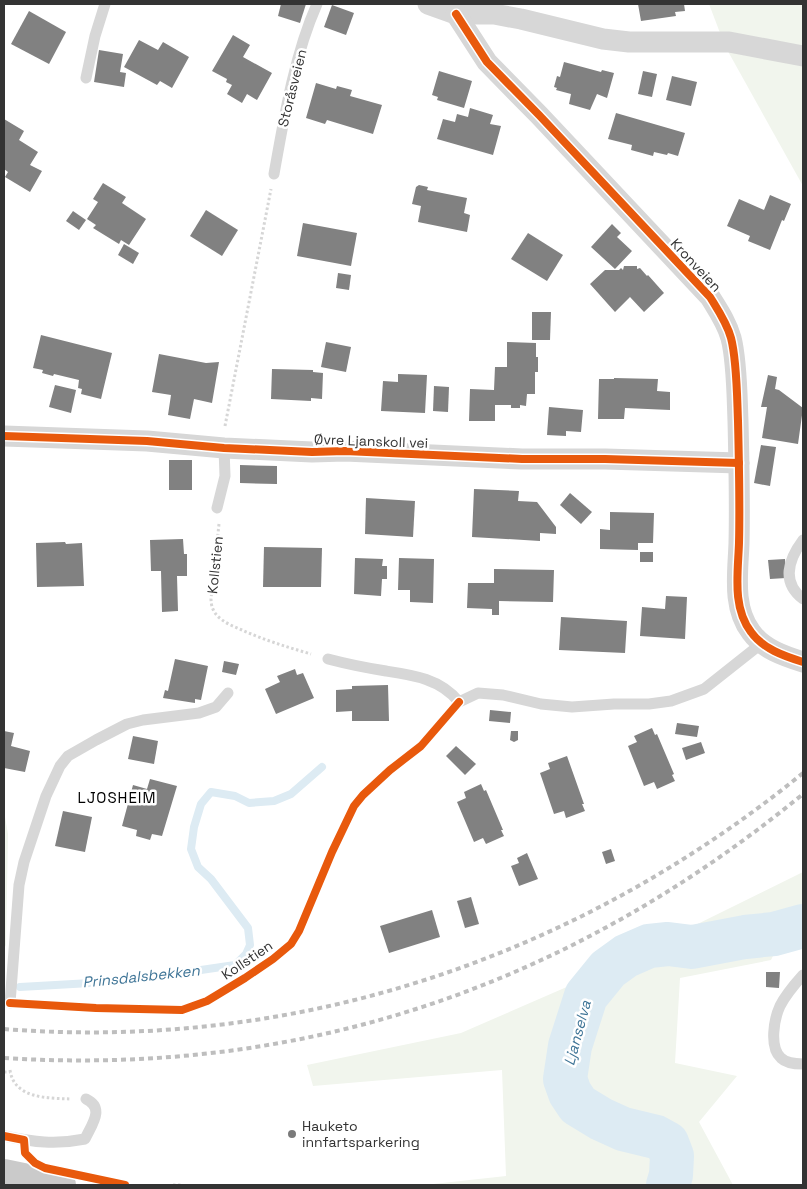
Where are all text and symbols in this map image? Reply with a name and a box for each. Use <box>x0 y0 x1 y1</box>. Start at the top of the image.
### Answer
street label: Storåsveien <box>274 47 310 129</box>
street label: Kronveien <box>667 235 725 295</box>
street label: Øvre Ljanskoll vei <box>314 430 428 452</box>
street label: Kollstien <box>203 535 227 595</box>
district label: LJOSHEIM <box>77 788 157 807</box>
street label: Kollstien <box>218 936 276 984</box>
water label: Prinsdalsbekken <box>81 960 201 992</box>
water label: Ljanselva <box>559 998 595 1068</box>
place label: Hauketo innfartsparkering <box>302 1117 420 1151</box>
marker: Hauketo innfartsparkering <box>286 1128 298 1140</box>

